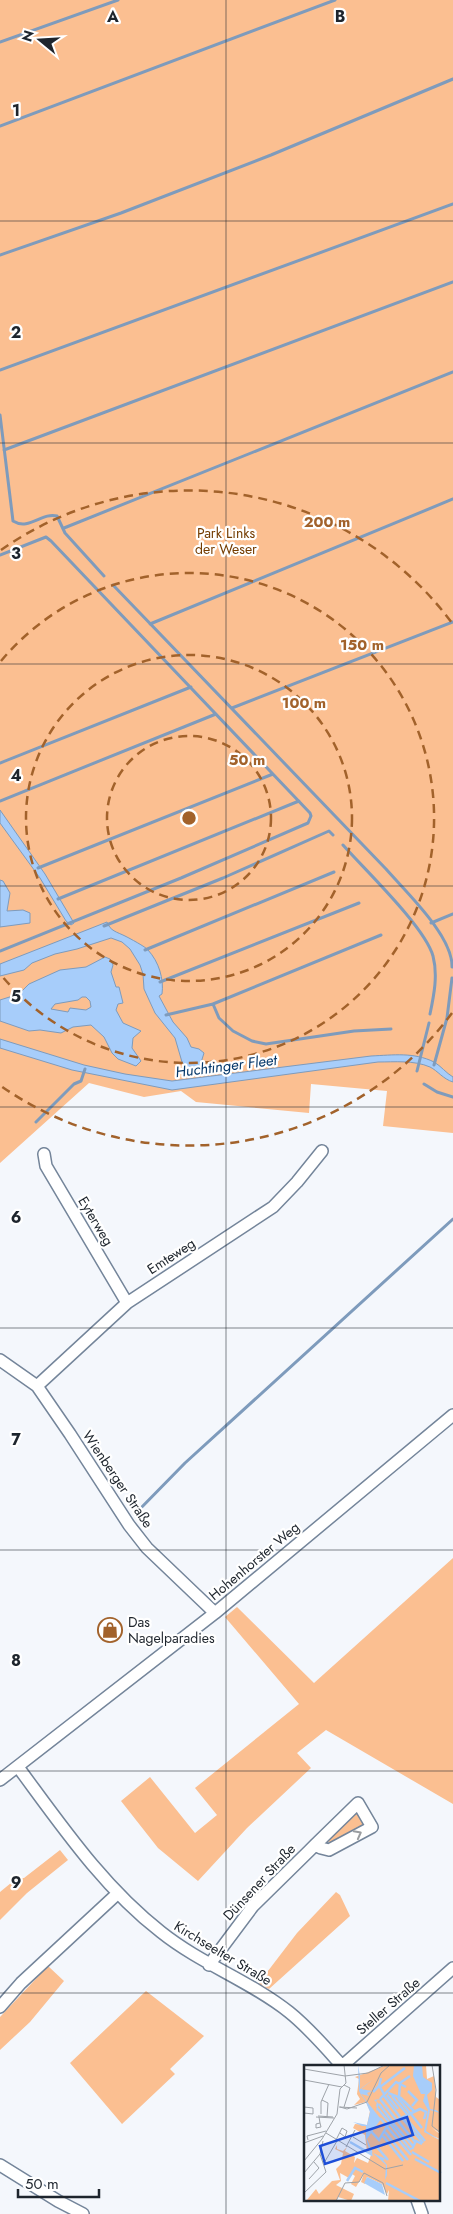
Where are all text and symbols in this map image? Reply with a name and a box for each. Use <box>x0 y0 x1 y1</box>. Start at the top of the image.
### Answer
text: A <box>106 5 119 28</box>
text: B <box>335 5 345 28</box>
north arrow <box>15 15 65 65</box>
text: N <box>16 28 39 44</box>
text: 1 <box>12 99 20 122</box>
text: 2 <box>11 321 21 344</box>
text: 200 m <box>304 511 350 533</box>
park label: Park Links der Weser <box>195 523 257 559</box>
text: 3 <box>11 542 21 565</box>
text: 150 m <box>340 634 384 656</box>
text: 100 m <box>282 692 326 714</box>
text: 50 m <box>229 749 265 771</box>
text: 4 <box>10 764 22 787</box>
centre of rings <box>180 809 198 827</box>
text: 5 <box>11 985 21 1008</box>
water label: Huchtinger Fleet <box>174 1049 279 1083</box>
street label: Eyterweg <box>73 1193 119 1249</box>
text: 6 <box>11 1206 21 1229</box>
street label: Emteweg <box>143 1233 199 1279</box>
street label: Wienberger Straße <box>78 1426 158 1532</box>
text: 7 <box>11 1428 21 1451</box>
street label: Hohenhorster Weg <box>204 1517 304 1605</box>
place label: Das Nagelparadies <box>128 1612 215 1648</box>
shop icon: Das Nagelparadies <box>97 1617 123 1643</box>
text: 8 <box>11 1649 21 1672</box>
one-way arrow <box>353 1830 362 1840</box>
street label: Dünsener Straße <box>218 1839 300 1925</box>
text: 9 <box>11 1871 21 1894</box>
street label: Kirchseelter Straße <box>170 1916 276 1990</box>
street label: Steller Straße <box>352 1973 424 2039</box>
inset map <box>304 2065 440 2202</box>
scale bar <box>18 2166 99 2198</box>
text: 50 m <box>25 2173 59 2195</box>

